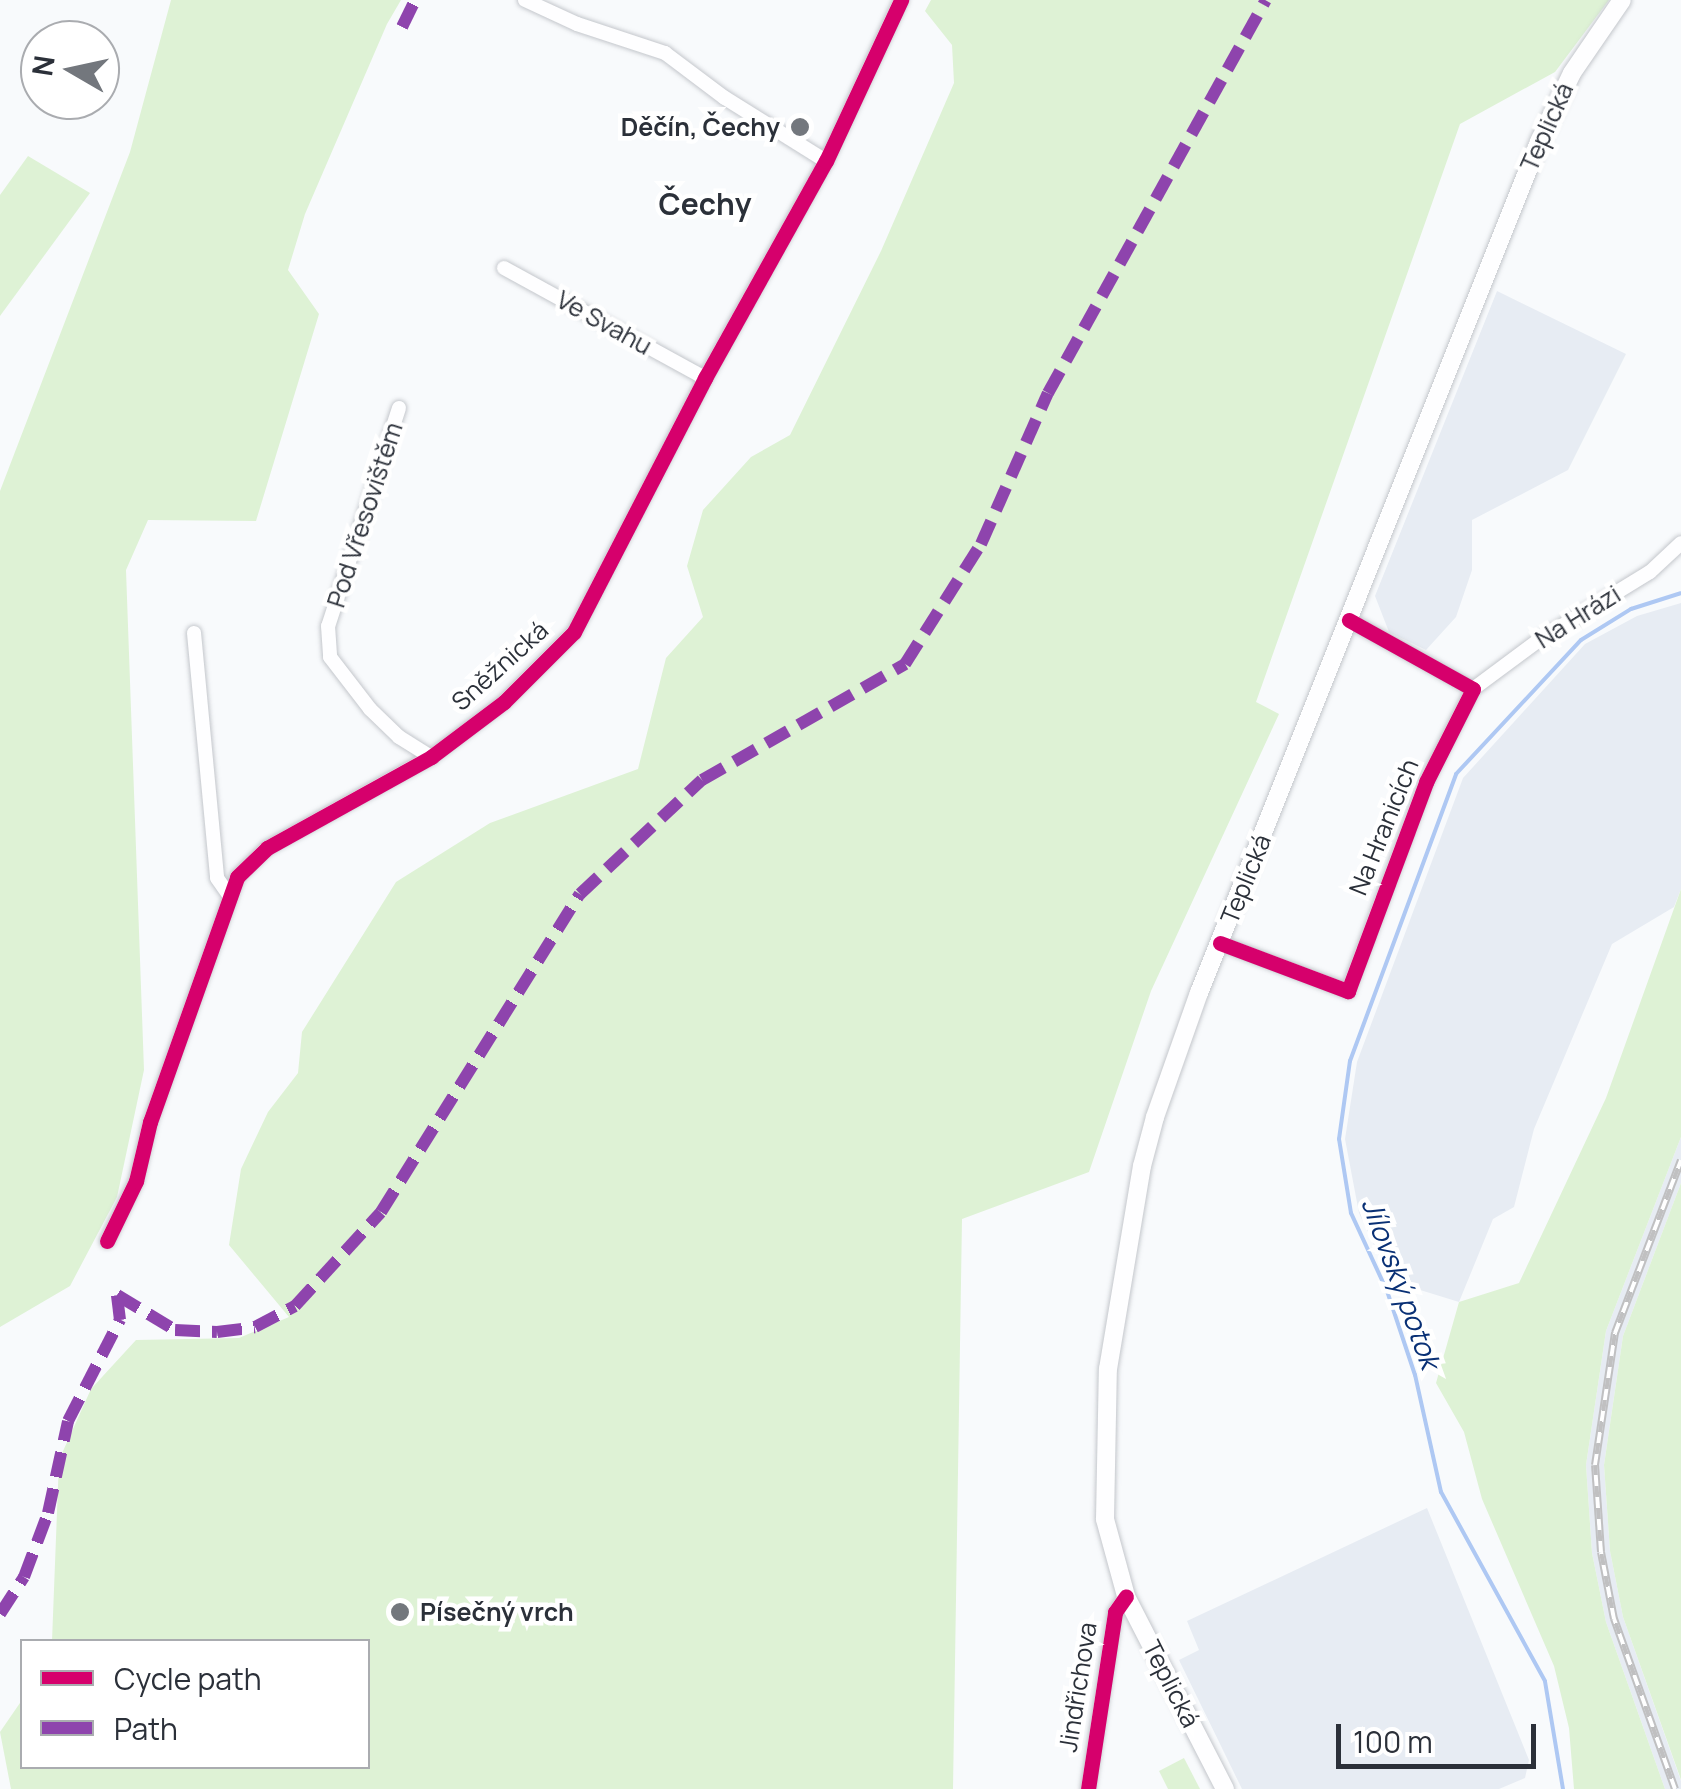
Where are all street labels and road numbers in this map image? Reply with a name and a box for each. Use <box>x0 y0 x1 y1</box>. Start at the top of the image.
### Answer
street label: Teplická <box>1514 78 1580 176</box>
street label: Ve Svahu <box>551 285 657 361</box>
street label: Pod Vřesovištěm <box>321 419 409 611</box>
street label: Na Hrázi <box>1530 579 1626 655</box>
street label: Sněžnická <box>446 615 554 717</box>
street label: Na Hranicích <box>1343 755 1425 899</box>
street label: Teplická <box>1215 830 1277 928</box>
street label: Jindřichova <box>1053 1620 1103 1754</box>
street label: Teplická <box>1136 1635 1206 1733</box>

